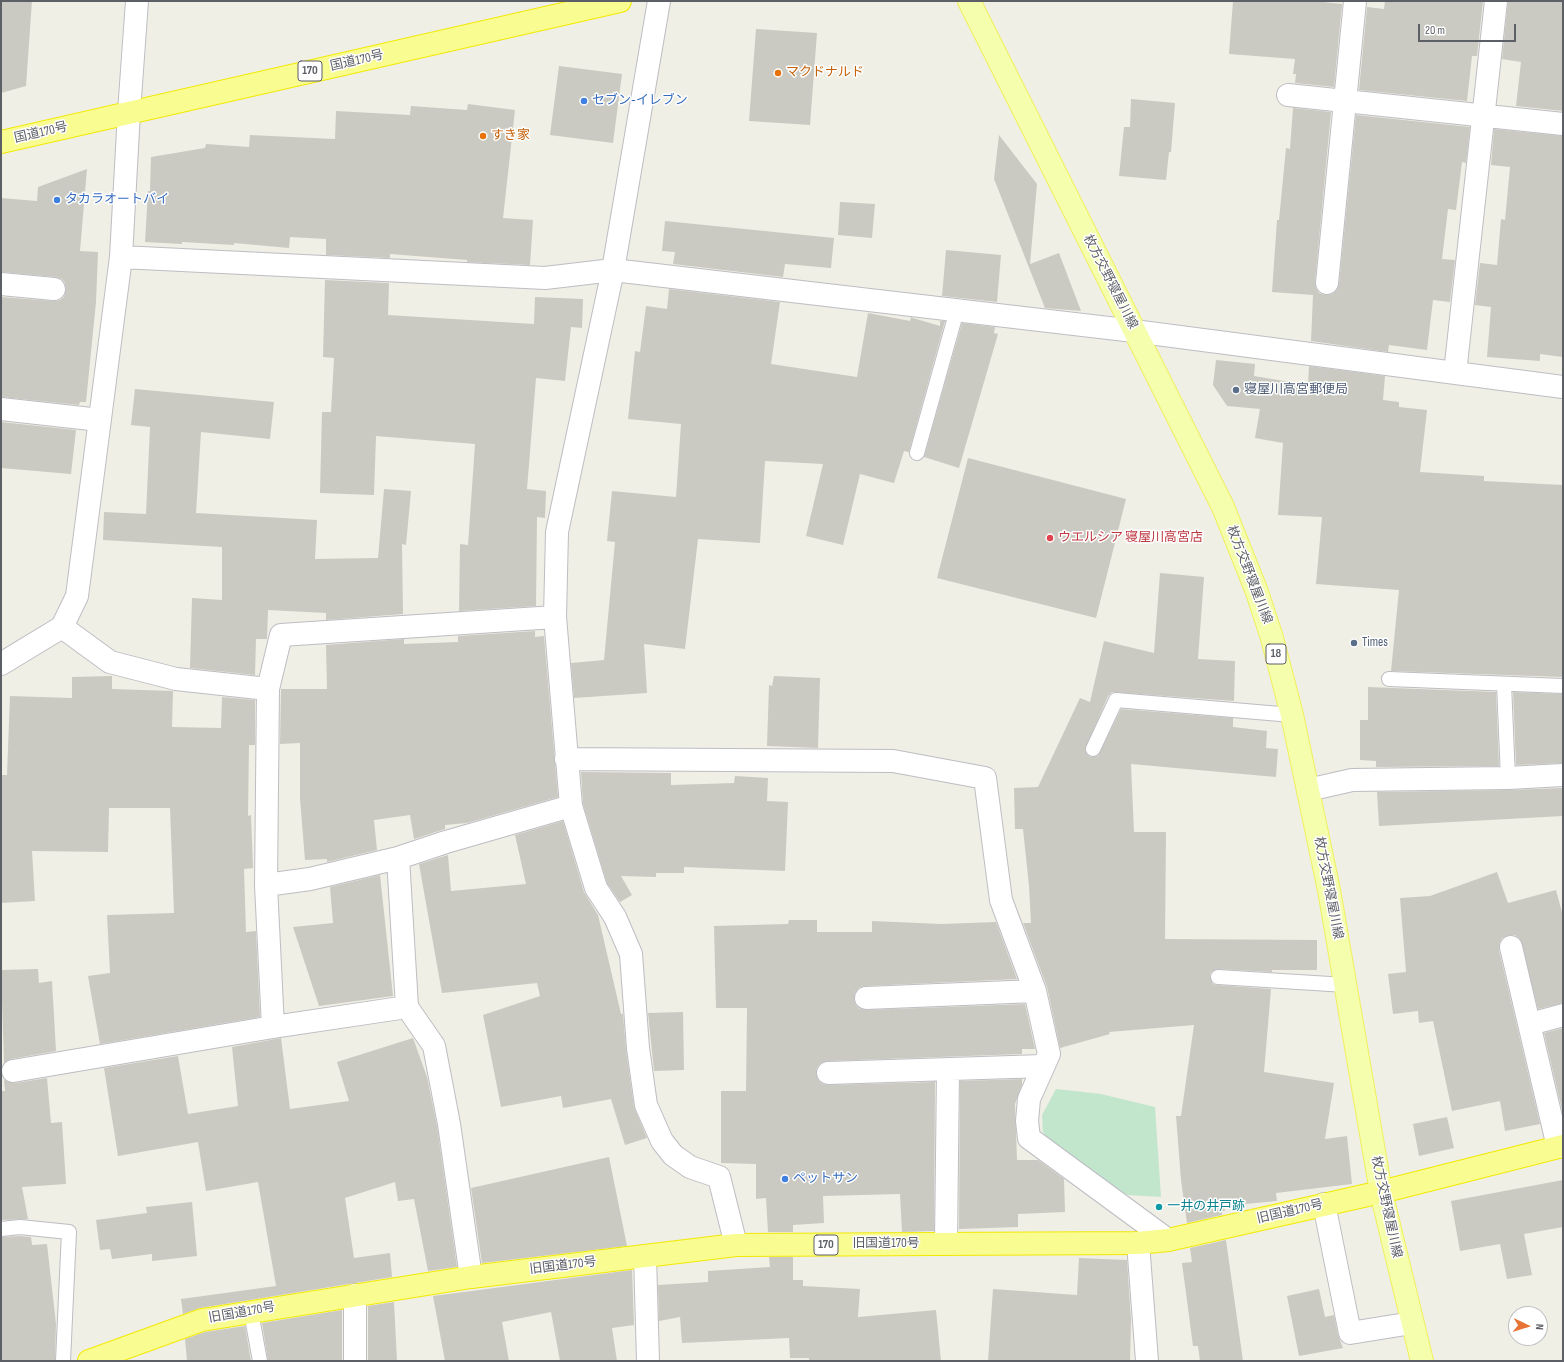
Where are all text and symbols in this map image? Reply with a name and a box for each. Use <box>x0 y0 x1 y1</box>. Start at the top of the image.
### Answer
scale bar <box>1420 16 1518 42</box>
text: 20 m <box>1425 23 1445 38</box>
street label: 国道170号 <box>329 47 385 75</box>
road number: 170 <box>298 61 322 81</box>
place label: マクドナルド <box>786 65 864 81</box>
marker: マクドナルド <box>773 68 783 78</box>
place label: セブン-イレブン <box>592 93 688 109</box>
marker: セブン-イレブン <box>579 96 589 106</box>
street label: 国道170号 <box>13 119 69 147</box>
place label: すき家 <box>491 128 530 144</box>
marker: すき家 <box>478 131 488 141</box>
place label: タカラオートバイ <box>65 192 169 208</box>
marker: タカラオートバイ <box>52 195 62 205</box>
street label: 枚方交野寝屋川線 <box>1079 232 1141 332</box>
place label: 寝屋川高宮郵便局 <box>1244 382 1348 398</box>
marker: 寝屋川高宮郵便局 <box>1231 385 1241 395</box>
street label: 枚方交野寝屋川線 <box>1223 524 1275 626</box>
place label: ウエルシア 寝屋川高宮店 <box>1058 530 1203 546</box>
marker: ウエルシア 寝屋川高宮店 <box>1045 533 1055 543</box>
place label: Times <box>1362 635 1388 651</box>
marker: Times <box>1349 638 1359 648</box>
road number: 18 <box>1266 644 1286 664</box>
street label: 枚方交野寝屋川線 <box>1310 835 1346 941</box>
street label: 枚方交野寝屋川線 <box>1368 1155 1404 1259</box>
place label: ペットサン <box>793 1171 858 1187</box>
marker: ペットサン <box>780 1174 790 1184</box>
street label: 旧国道170号 <box>1255 1197 1325 1227</box>
place label: 一井の井戸跡 <box>1167 1199 1245 1215</box>
marker: 一井の井戸跡 <box>1154 1202 1164 1212</box>
road number: 170 <box>814 1235 838 1255</box>
street label: 旧国道170号 <box>852 1236 920 1252</box>
street label: 旧国道170号 <box>529 1254 597 1278</box>
street label: 旧国道170号 <box>207 1299 277 1327</box>
north arrow <box>1508 1306 1548 1346</box>
text: N <box>1533 1323 1546 1330</box>

